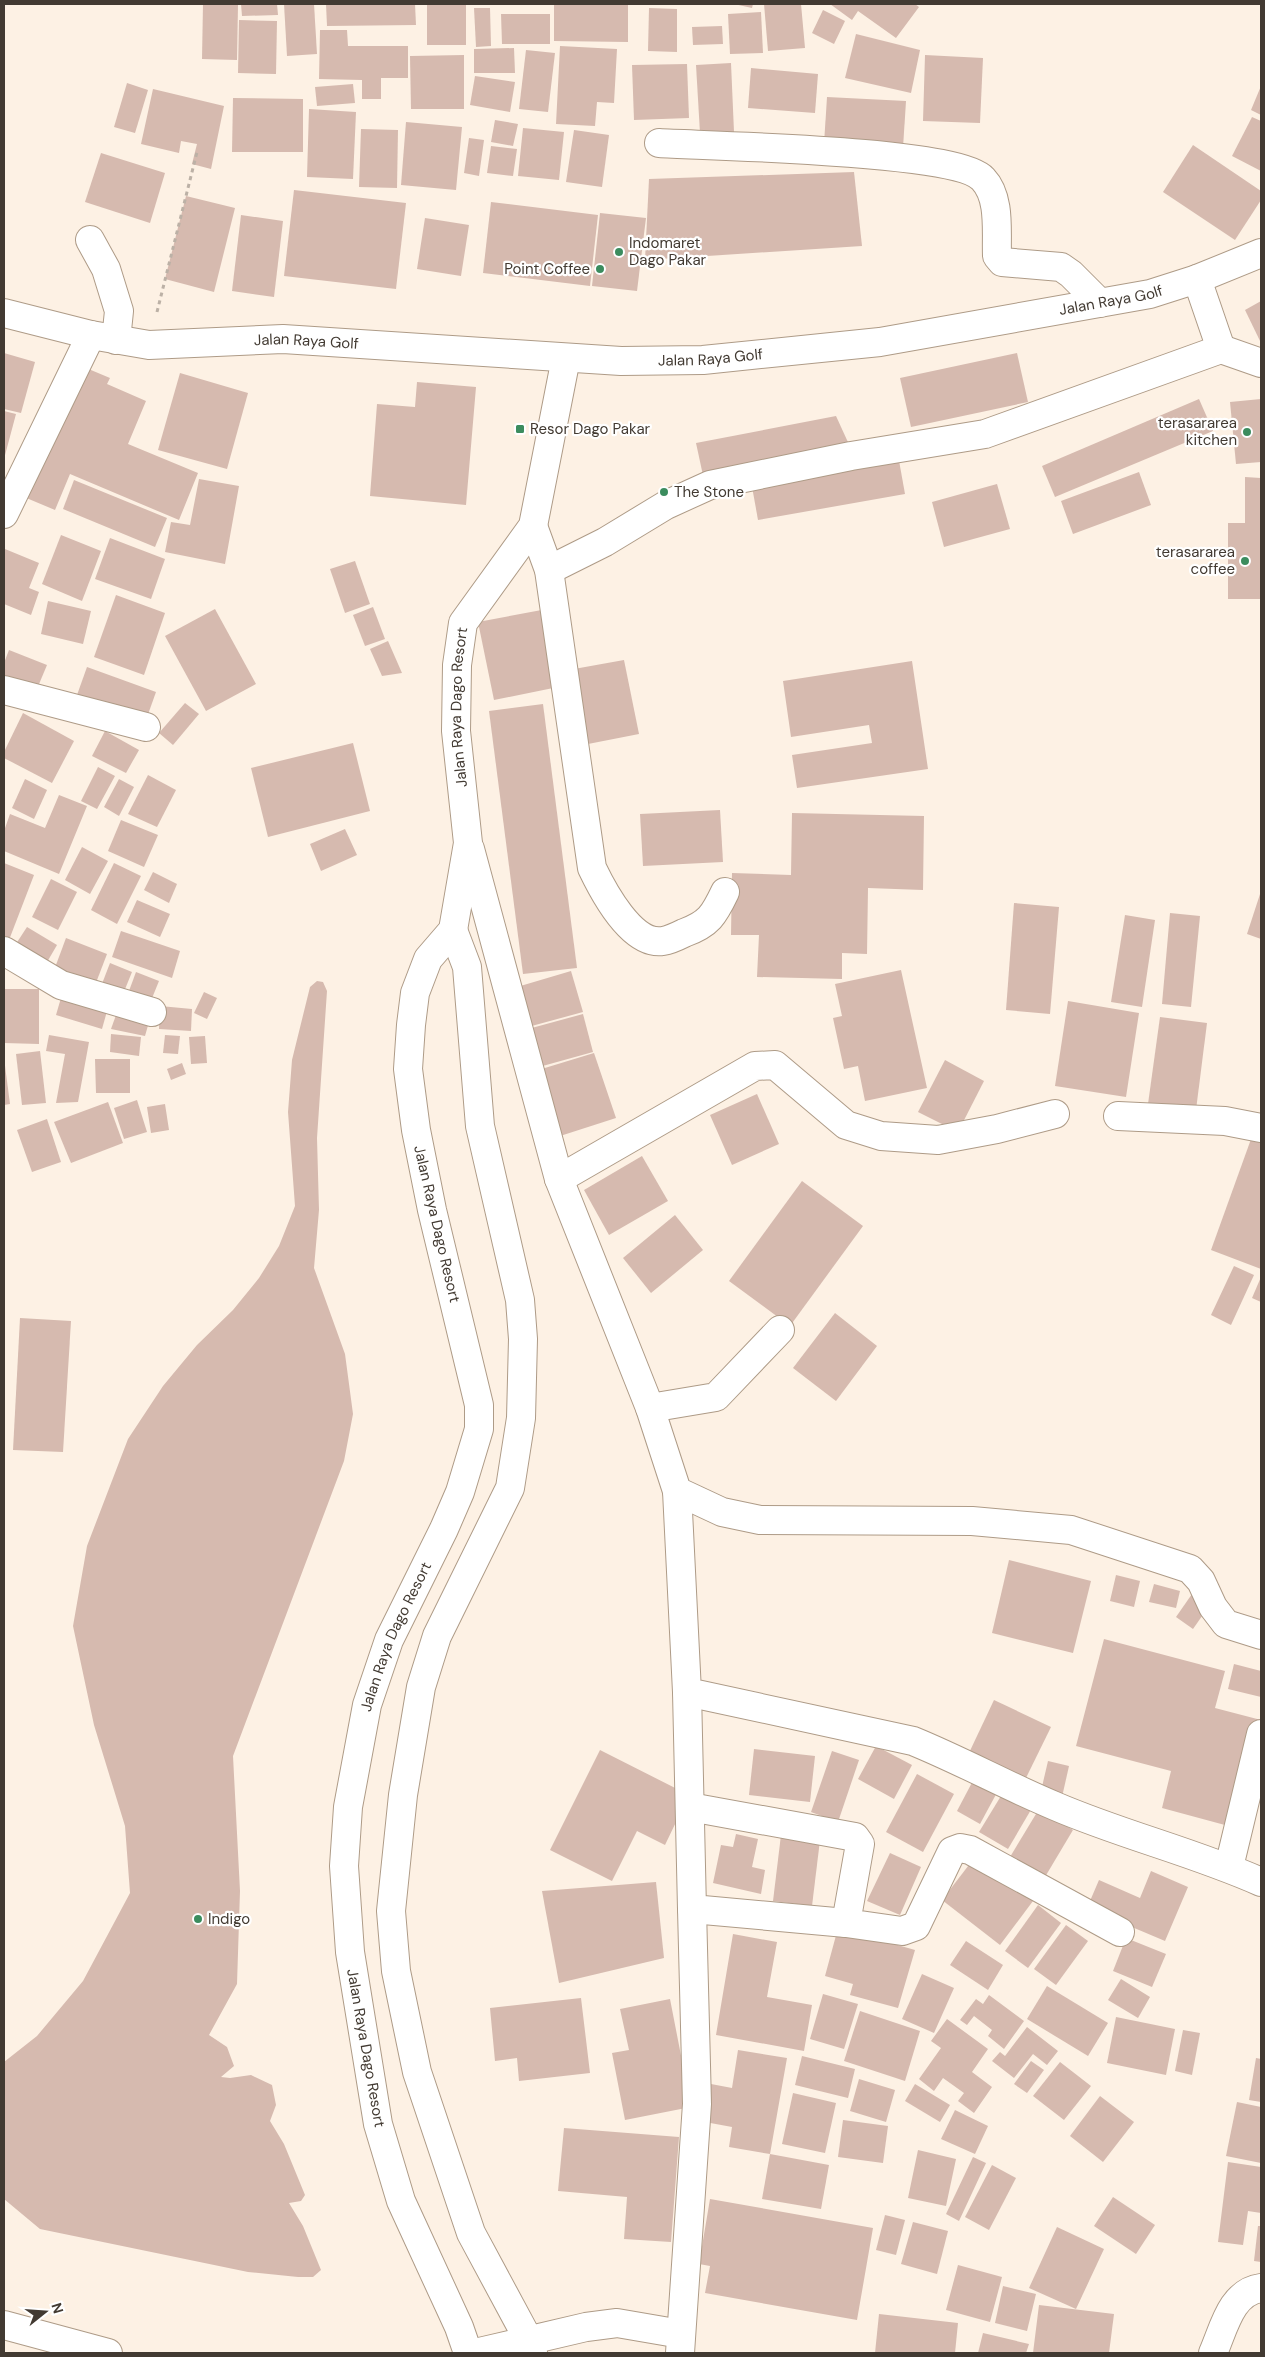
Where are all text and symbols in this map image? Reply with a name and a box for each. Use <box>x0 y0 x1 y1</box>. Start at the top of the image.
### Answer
place label: Indomaret Dago Pakar <box>629 233 707 270</box>
marker: Indomaret Dago Pakar <box>613 246 625 258</box>
place label: Point Coffee <box>504 259 590 279</box>
marker: Point Coffee <box>594 263 606 275</box>
street label: Jalan Raya Golf <box>1057 281 1165 320</box>
street label: Jalan Raya Golf <box>253 329 359 354</box>
street label: Jalan Raya Golf <box>658 344 764 371</box>
place label: terasararea kitchen <box>1158 413 1237 450</box>
place label: Resor Dago Pakar <box>530 419 651 439</box>
marker: Resor Dago Pakar <box>514 423 526 435</box>
marker: terasararea kitchen <box>1241 426 1253 438</box>
place label: The Stone <box>674 482 744 502</box>
marker: The Stone <box>658 486 670 498</box>
place label: terasararea coffee <box>1156 542 1235 579</box>
marker: terasararea coffee <box>1239 555 1251 567</box>
street label: Jalan Raya Dago Resort <box>446 626 472 788</box>
street label: Jalan Raya Dago Resort <box>409 1143 465 1305</box>
street label: Jalan Raya Dago Resort <box>356 1558 436 1713</box>
place label: Indigo <box>208 1909 250 1929</box>
marker: Indigo <box>192 1913 204 1925</box>
street label: Jalan Raya Dago Resort <box>342 1967 390 2129</box>
north arrow <box>20 2287 70 2337</box>
text: N <box>47 2301 68 2316</box>

